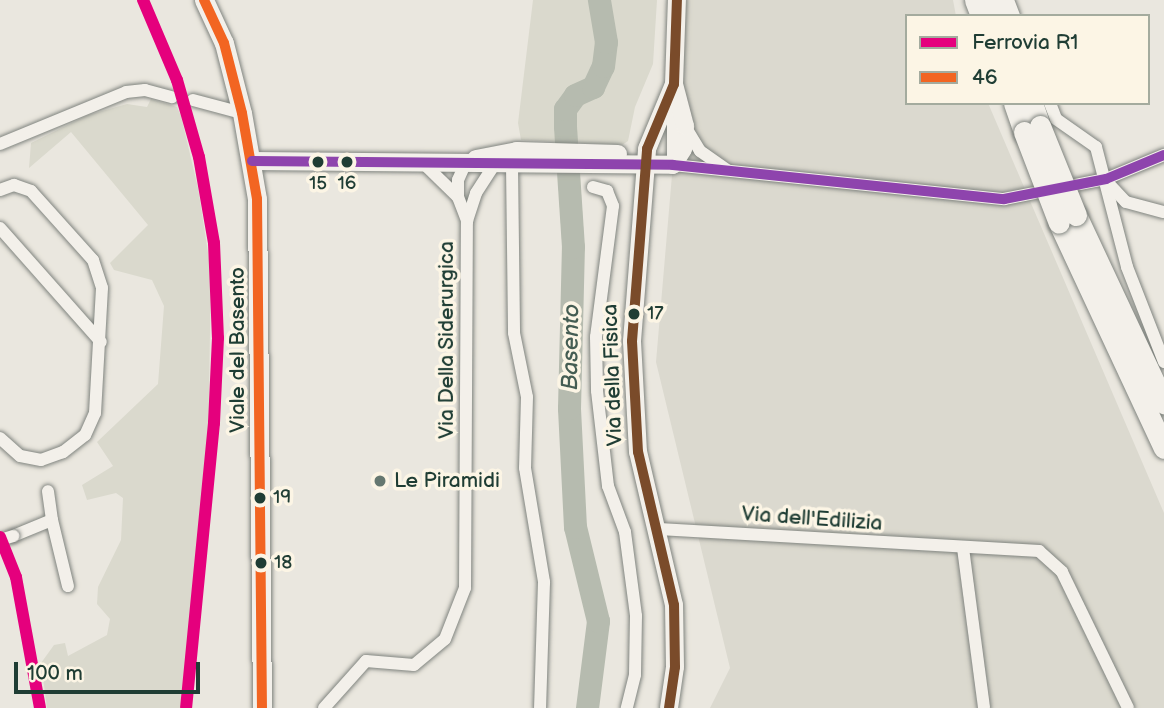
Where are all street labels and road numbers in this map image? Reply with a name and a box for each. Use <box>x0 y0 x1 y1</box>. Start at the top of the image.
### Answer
street label: Via Della Siderurgica <box>434 241 460 439</box>
street label: Viale del Basento <box>225 267 251 433</box>
street label: Via della Fisica <box>598 303 628 447</box>
street label: Via dell'Edilizia <box>741 502 883 536</box>

